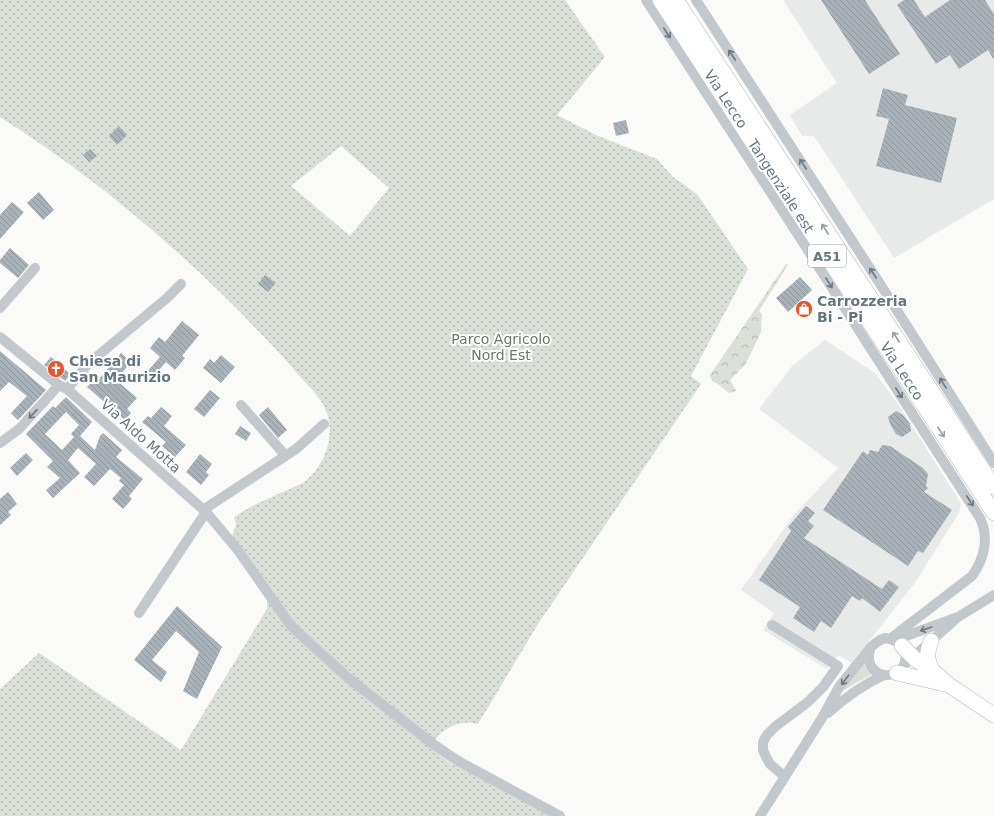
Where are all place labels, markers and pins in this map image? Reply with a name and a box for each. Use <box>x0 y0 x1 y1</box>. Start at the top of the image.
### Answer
place label: Carrozzeria Bi - Pi <box>817 293 907 325</box>
shop icon: Carrozzeria Bi - Pi <box>794 299 814 319</box>
place label: Chiesa di San Maurizio <box>69 353 171 385</box>
church icon: Chiesa di San Maurizio <box>46 359 66 379</box>

